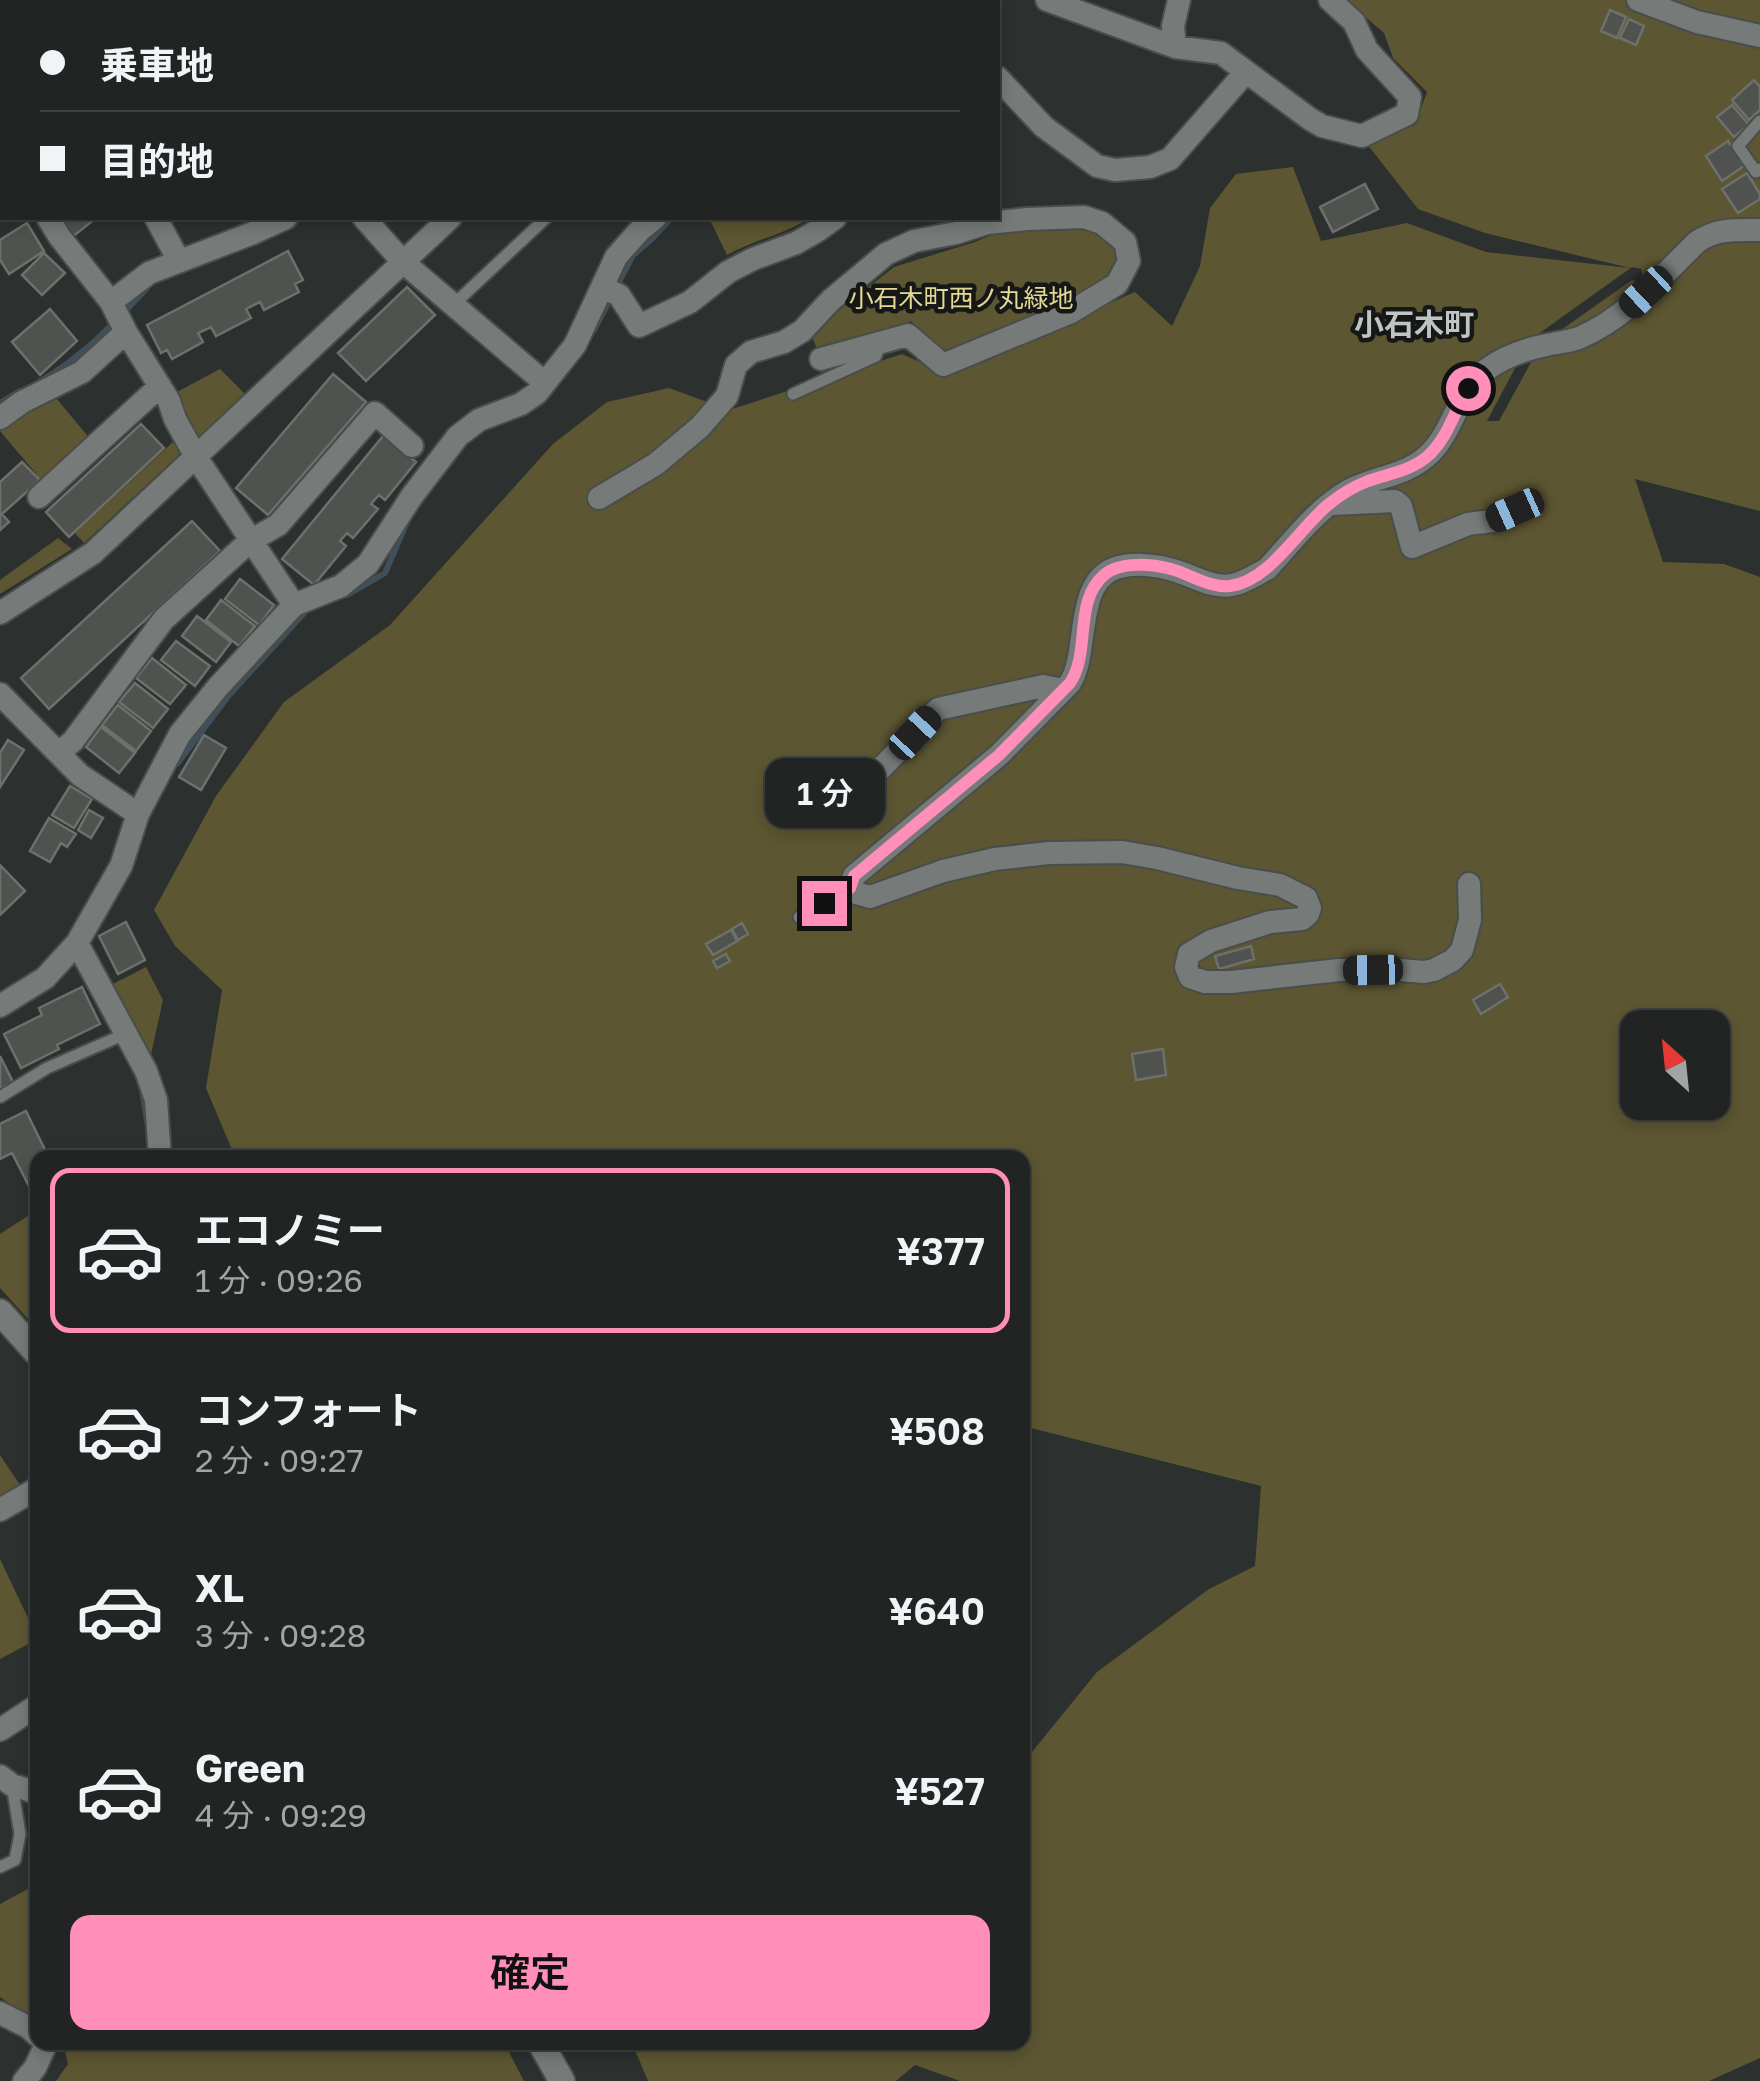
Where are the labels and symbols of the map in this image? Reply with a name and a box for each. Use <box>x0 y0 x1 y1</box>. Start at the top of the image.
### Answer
car <box>1614 261 1678 323</box>
park label: 小石木町西ノ丸緑地 <box>848 282 1074 313</box>
district label: 小石木町 <box>1354 306 1474 342</box>
route start <box>1446 366 1491 411</box>
car <box>1481 484 1549 536</box>
car <box>884 701 946 765</box>
callout: 1 分 <box>764 758 884 828</box>
route end <box>802 881 847 926</box>
car <box>1343 954 1403 986</box>
north arrow <box>1620 1010 1730 1120</box>

